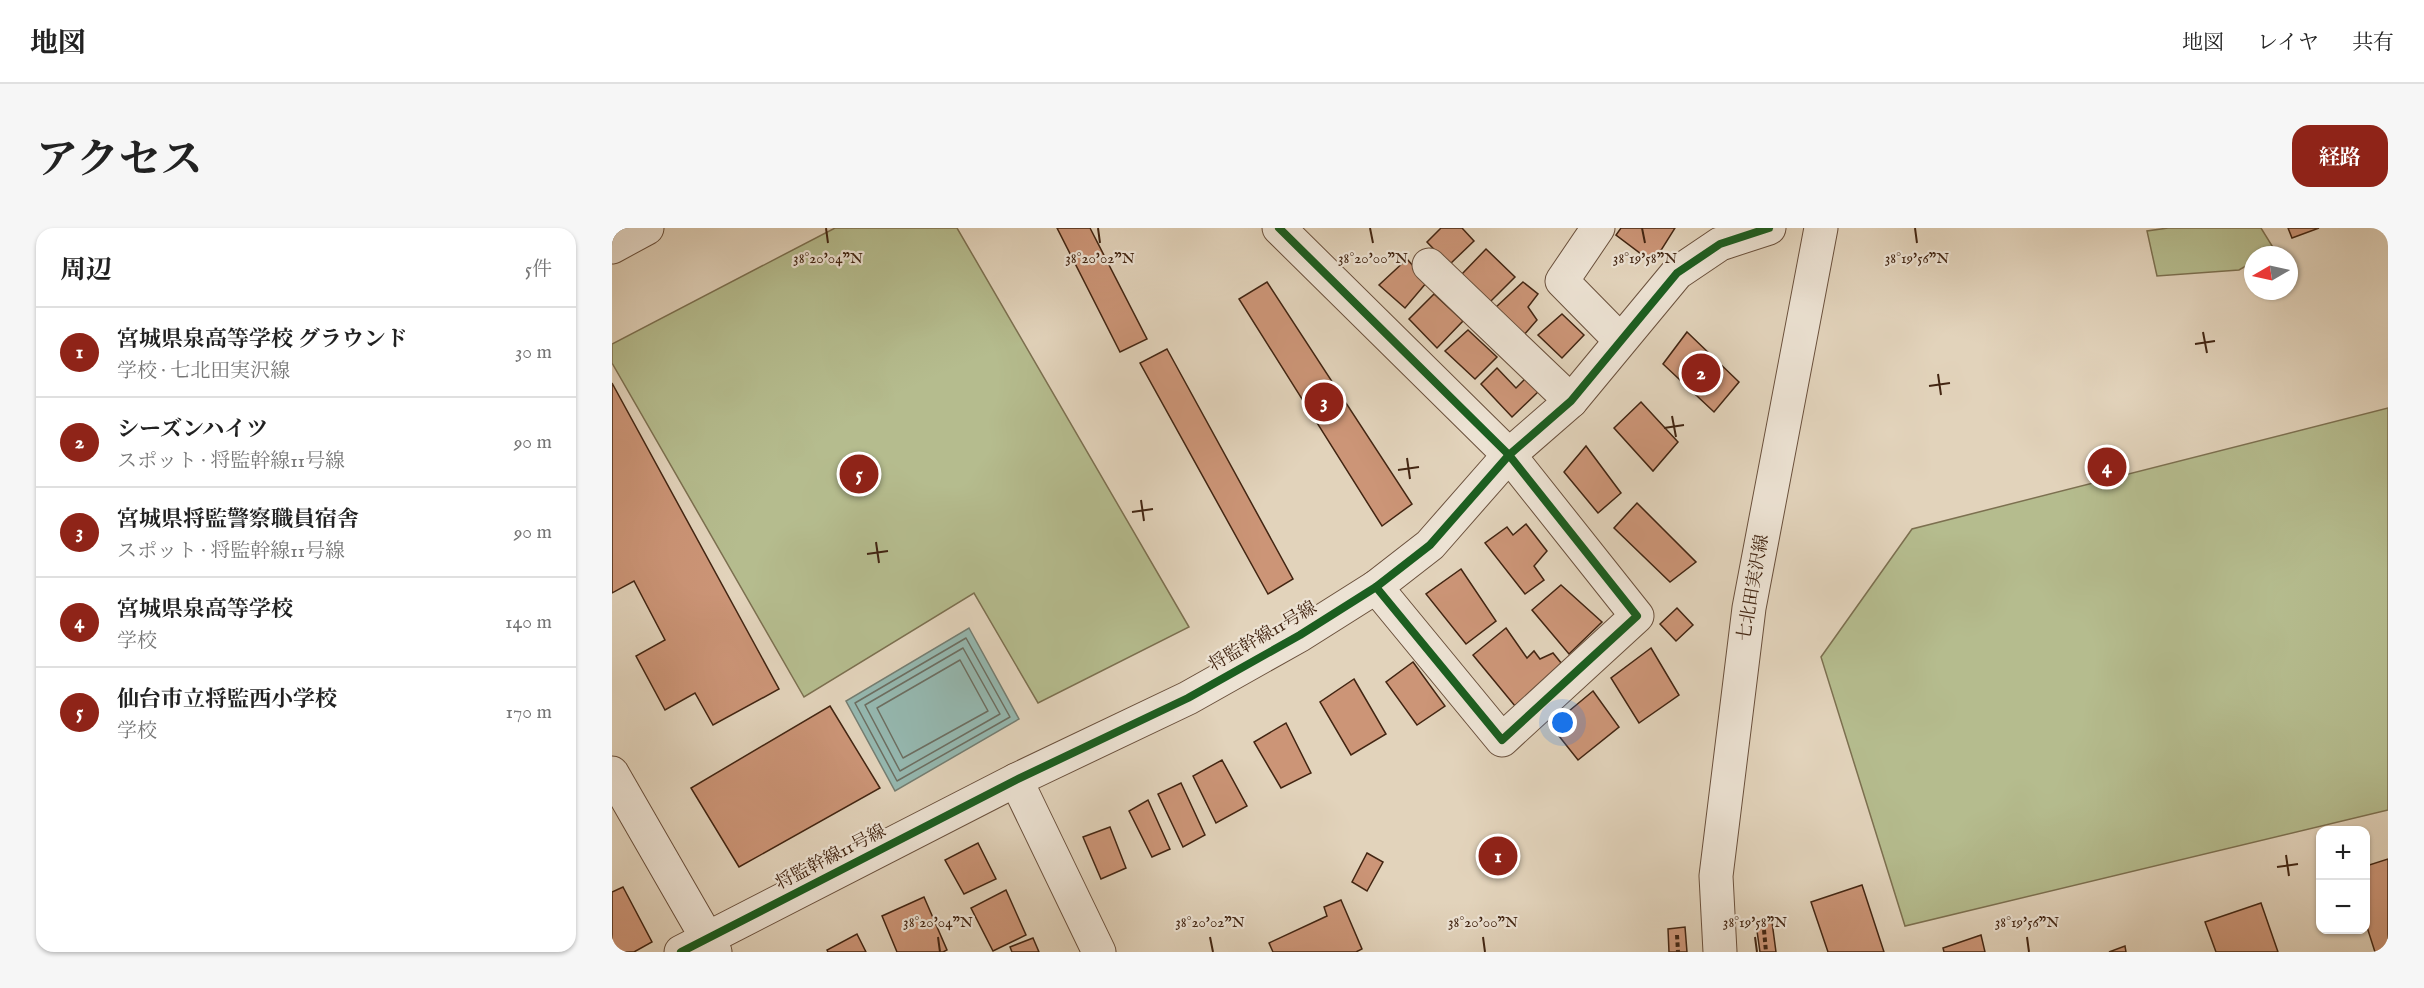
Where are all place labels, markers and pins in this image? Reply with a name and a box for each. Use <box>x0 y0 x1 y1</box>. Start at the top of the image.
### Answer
pin: 2 <box>1682 350 1720 396</box>
pin: 3 <box>1304 380 1344 424</box>
pin: 4 <box>2088 444 2126 490</box>
pin: 5 <box>840 452 878 496</box>
pin: 1 <box>1478 834 1518 878</box>

